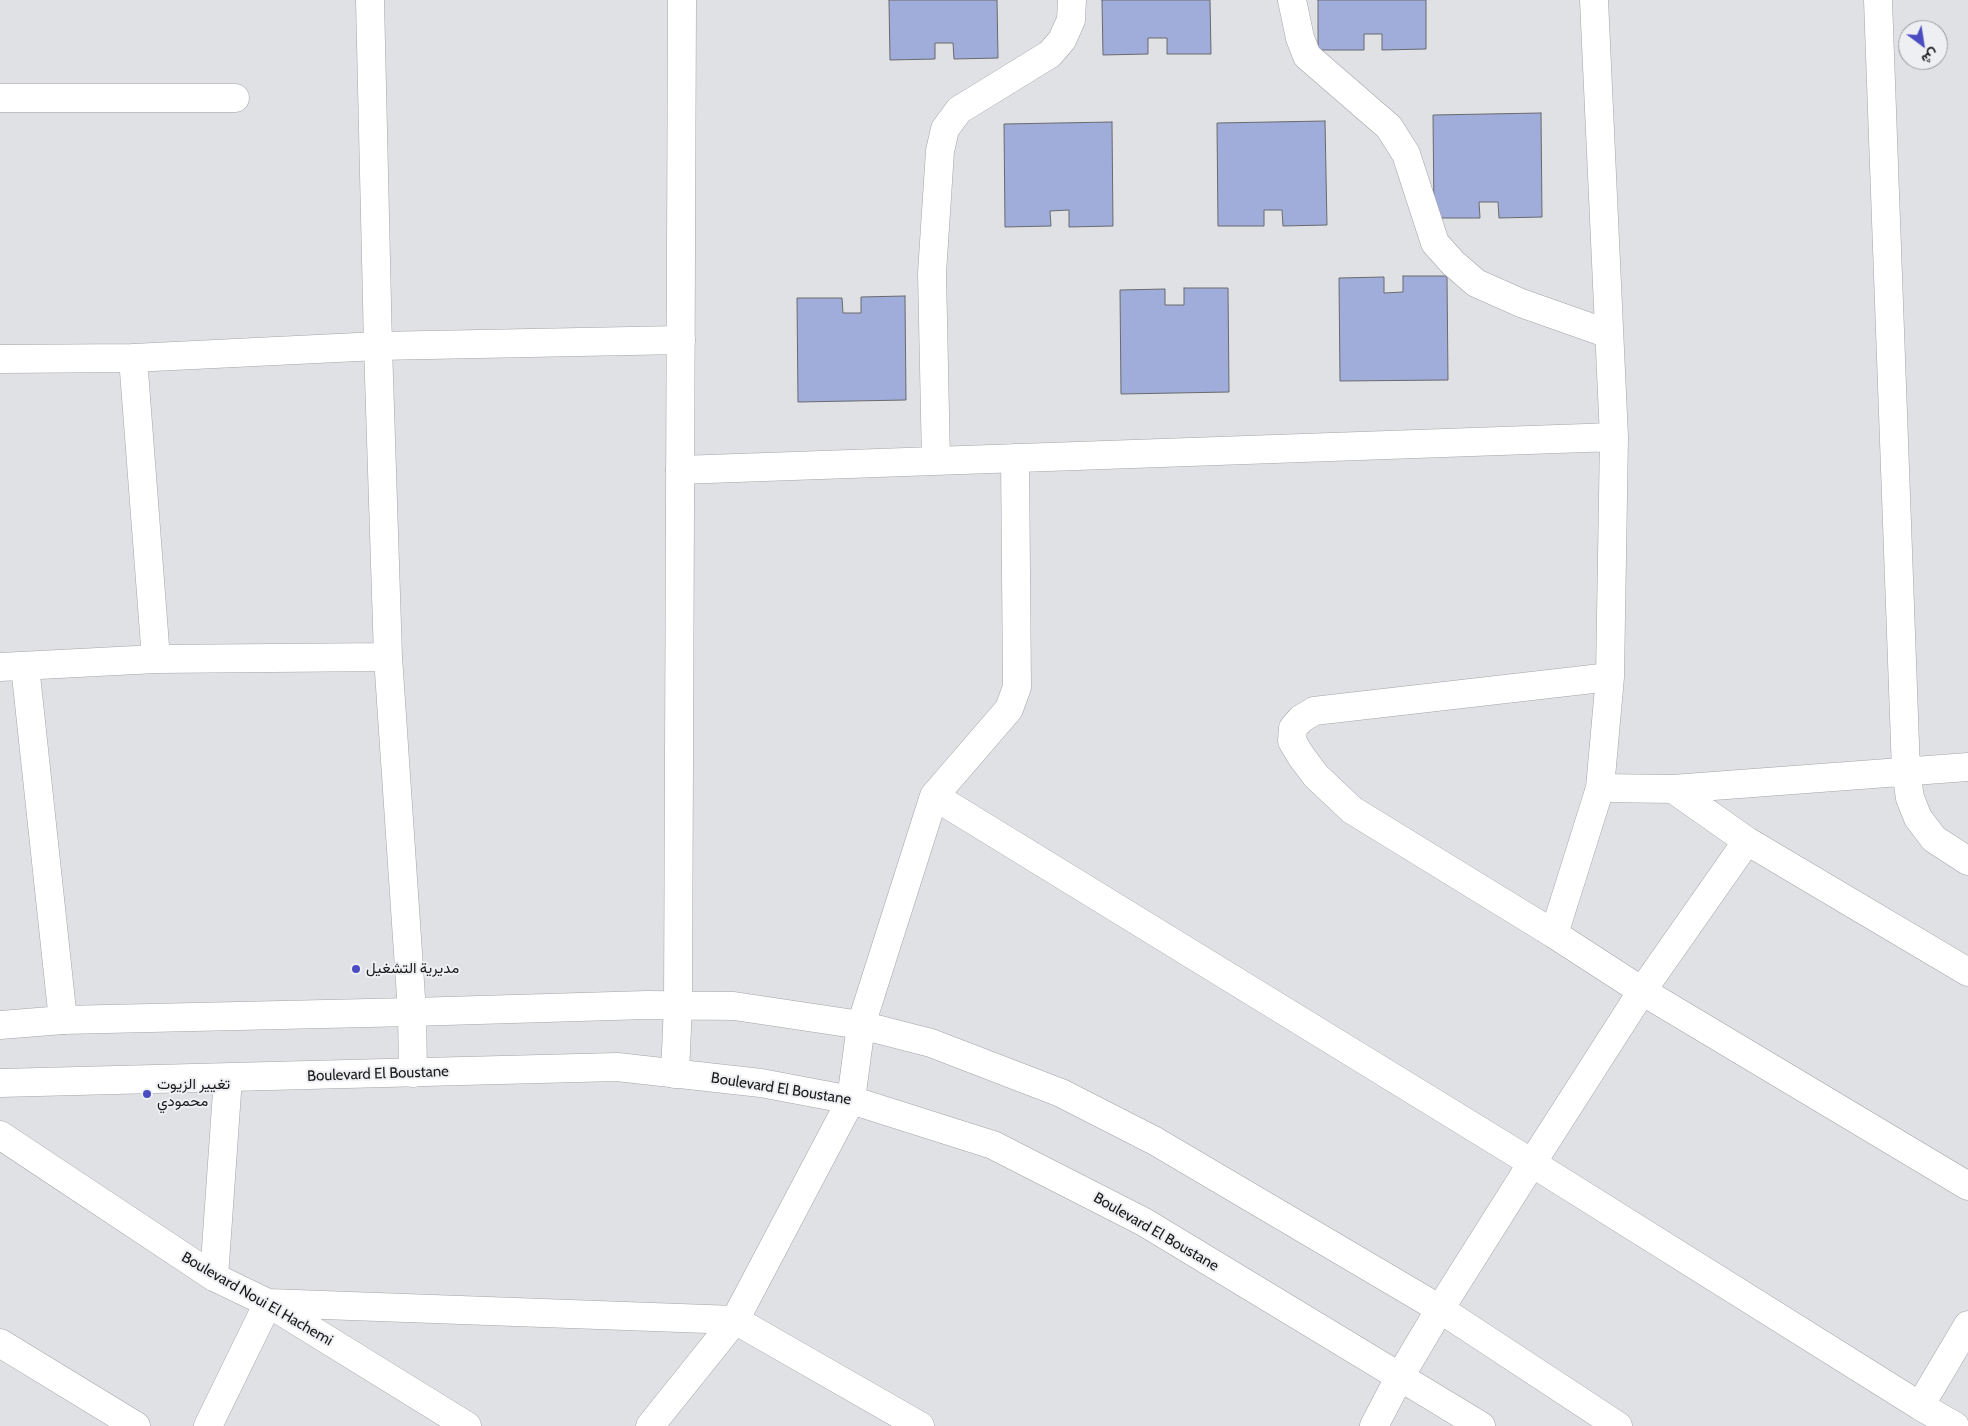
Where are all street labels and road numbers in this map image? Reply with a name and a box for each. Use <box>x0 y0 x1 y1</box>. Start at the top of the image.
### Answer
street label: Boulevard El Boustane <box>307 1063 449 1085</box>
street label: Boulevard El Boustane <box>710 1069 852 1109</box>
street label: Boulevard El Boustane <box>1090 1189 1222 1275</box>
street label: Boulevard Noui El Hachemi <box>178 1248 336 1350</box>

